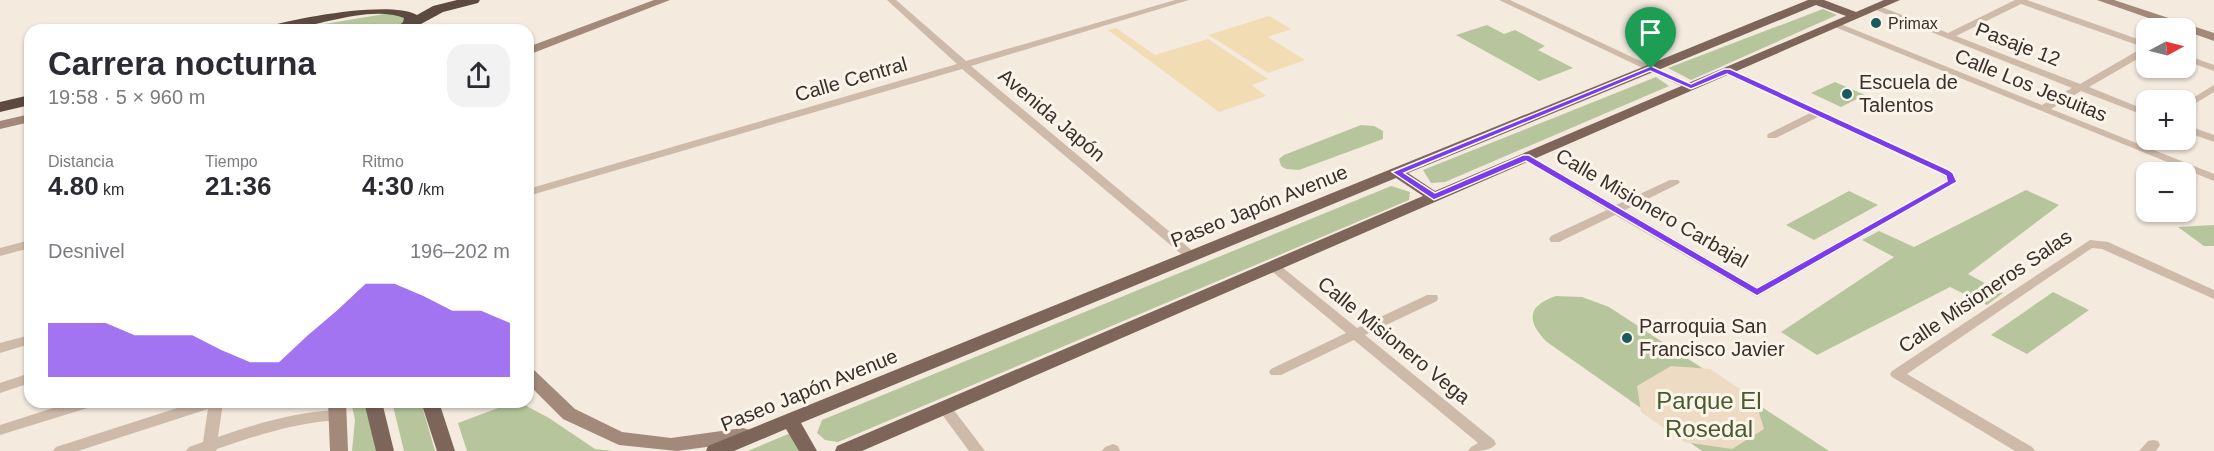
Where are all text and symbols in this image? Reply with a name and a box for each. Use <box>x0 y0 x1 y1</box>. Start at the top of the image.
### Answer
pin <box>1625 7 1676 69</box>
place label: Primax <box>1888 15 1938 32</box>
icon: arrive <box>1634 16 1667 49</box>
marker: Primax <box>1869 16 1883 30</box>
street label: Pasaje 12 <box>1973 18 2063 70</box>
north arrow <box>2136 18 2196 78</box>
map controls <box>2136 18 2196 222</box>
button: share <box>447 44 510 107</box>
street label: Calle Los Jesuitas <box>1952 44 2110 126</box>
text: Carrera nocturna <box>48 45 316 82</box>
street label: Calle Central <box>792 52 910 106</box>
street label: Avenida Japón <box>994 64 1110 166</box>
place label: Escuela de Talentos <box>1859 71 1958 116</box>
text: 19:58 · 5 × 960 m <box>48 86 205 108</box>
marker: Escuela de Talentos <box>1840 87 1854 101</box>
button: + <box>2136 90 2196 150</box>
street label: Calle Misionero Carbajal <box>1552 144 1752 272</box>
text: Distancia <box>48 153 114 170</box>
text: Tiempo <box>205 153 258 170</box>
text: Ritmo <box>362 153 404 170</box>
street label: Paseo Japón Avenue <box>1167 160 1351 252</box>
button: − <box>2136 162 2196 222</box>
text: 4.80 <box>48 171 99 201</box>
text: 21:36 <box>205 171 272 201</box>
text: 4:30 <box>362 171 414 201</box>
text: km <box>99 181 124 198</box>
text: /km <box>414 181 444 198</box>
street label: Calle Misioneros Salas <box>1895 225 2075 357</box>
text: Desnivel <box>48 240 125 262</box>
text: 196–202 m <box>410 240 510 262</box>
street label: Calle Misionero Vega <box>1314 272 1475 409</box>
place label: Parroquia San Francisco Javier <box>1639 315 1785 360</box>
marker: Parroquia San Francisco Javier <box>1620 331 1634 345</box>
street label: Paseo Japón Avenue <box>717 344 901 436</box>
park label: Parque El Rosedal <box>1656 387 1762 442</box>

